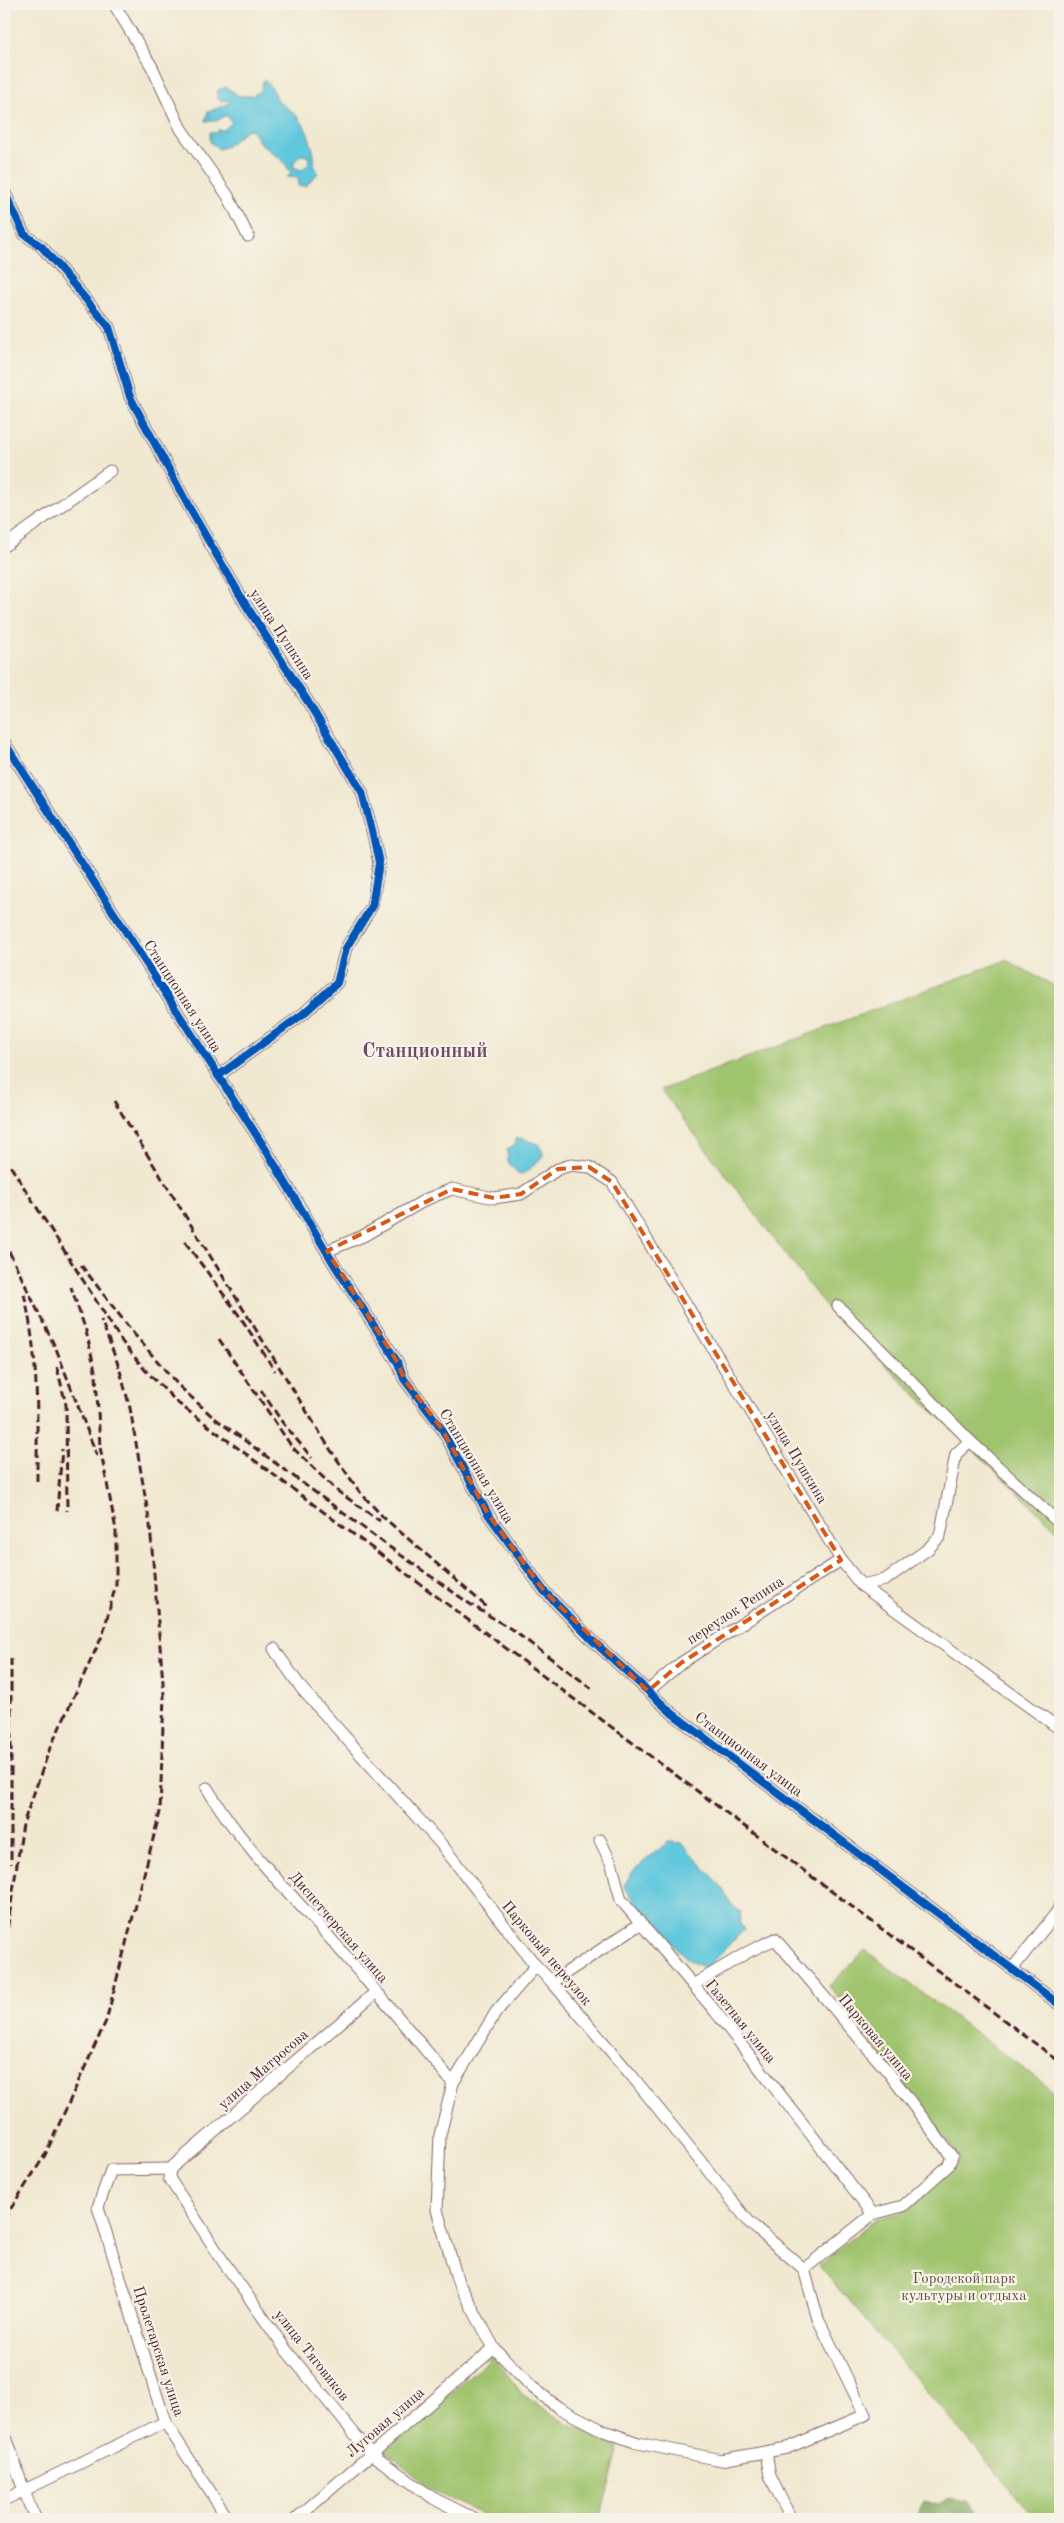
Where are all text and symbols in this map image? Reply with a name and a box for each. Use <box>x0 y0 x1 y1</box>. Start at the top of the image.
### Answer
street label: улица Пушкина <box>246 587 316 683</box>
street label: Станционная улица <box>140 938 224 1056</box>
district label: Станционный <box>362 1042 488 1062</box>
street label: Станционная улица <box>436 1407 516 1527</box>
street label: улица Пушкина <box>762 1409 829 1507</box>
street label: переулок Репина <box>685 1574 787 1648</box>
street label: Станционная улица <box>691 1710 805 1801</box>
street label: Диспетчерская улица <box>286 1870 390 1987</box>
street label: Парковый переулок <box>498 1899 594 2009</box>
street label: Газетная улица <box>702 1977 778 2067</box>
street label: Парковая улица <box>835 1992 915 2084</box>
street label: улица Матросова <box>216 2027 312 2113</box>
park label: Городской парк культуры и отдыха <box>901 2272 1027 2304</box>
street label: Пролетарская улица <box>129 2285 186 2419</box>
street label: улица Тяговиков <box>271 2307 351 2404</box>
street label: Луговая улица <box>344 2385 428 2461</box>

